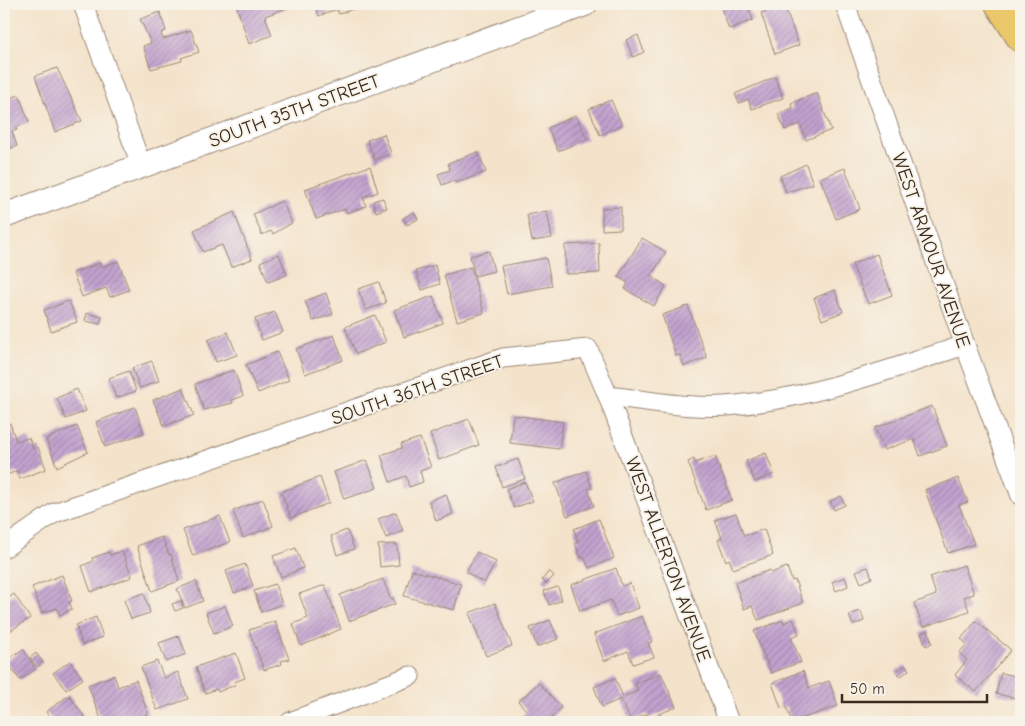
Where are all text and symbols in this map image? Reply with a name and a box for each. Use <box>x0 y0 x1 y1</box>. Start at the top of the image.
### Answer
street label: SOUTH 35TH STREET <box>206 70 383 152</box>
street label: WEST ARMOUR AVENUE <box>887 150 975 351</box>
street label: SOUTH 36TH STREET <box>328 350 506 430</box>
street label: WEST ALLERTON AVENUE <box>621 454 715 665</box>
scale bar <box>842 671 988 703</box>
text: 50 m <box>850 680 885 698</box>

